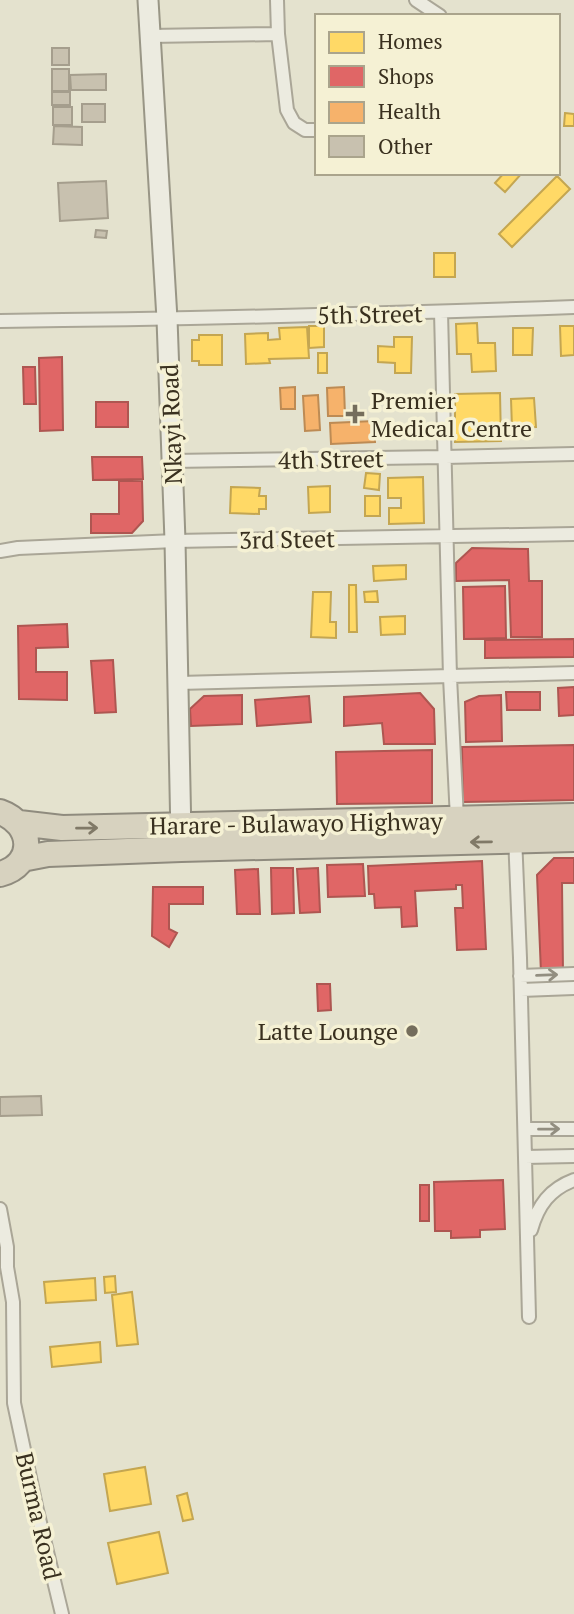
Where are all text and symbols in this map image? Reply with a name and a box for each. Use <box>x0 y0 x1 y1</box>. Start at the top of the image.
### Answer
legend <box>315 14 560 175</box>
text: Homes <box>378 27 443 55</box>
text: Shops <box>378 62 434 90</box>
text: Health <box>378 97 441 125</box>
text: Other <box>378 132 432 160</box>
street label: 5th Street <box>317 297 423 331</box>
street label: Nkayi Road <box>153 363 189 485</box>
place label: Premier Medical Centre <box>371 384 532 444</box>
marker: Premier Medical Centre <box>345 404 365 424</box>
street label: 4th Street <box>278 442 384 476</box>
street label: 3rd Steet <box>239 522 335 556</box>
street label: Harare - Bulawayo Highway <box>149 804 444 842</box>
one-way arrow <box>75 821 98 834</box>
one-way arrow <box>470 835 493 849</box>
one-way arrow <box>535 969 558 982</box>
place label: Latte Lounge <box>258 1015 398 1047</box>
marker: Latte Lounge <box>404 1023 420 1039</box>
one-way arrow <box>538 1122 561 1136</box>
street label: Burma Road <box>9 1449 69 1583</box>

